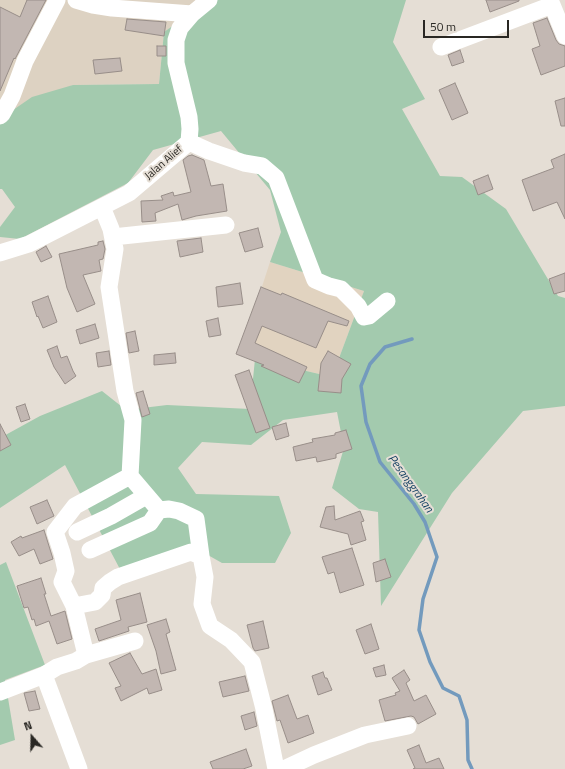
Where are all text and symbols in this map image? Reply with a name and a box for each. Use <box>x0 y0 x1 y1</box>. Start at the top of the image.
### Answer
scale bar <box>425 12 511 38</box>
text: 50 m <box>430 17 456 36</box>
street label: Jalan Alief <box>142 143 186 183</box>
water label: Pesanggrahan <box>384 452 436 516</box>
north arrow <box>12 717 52 757</box>
text: N <box>22 717 34 735</box>

